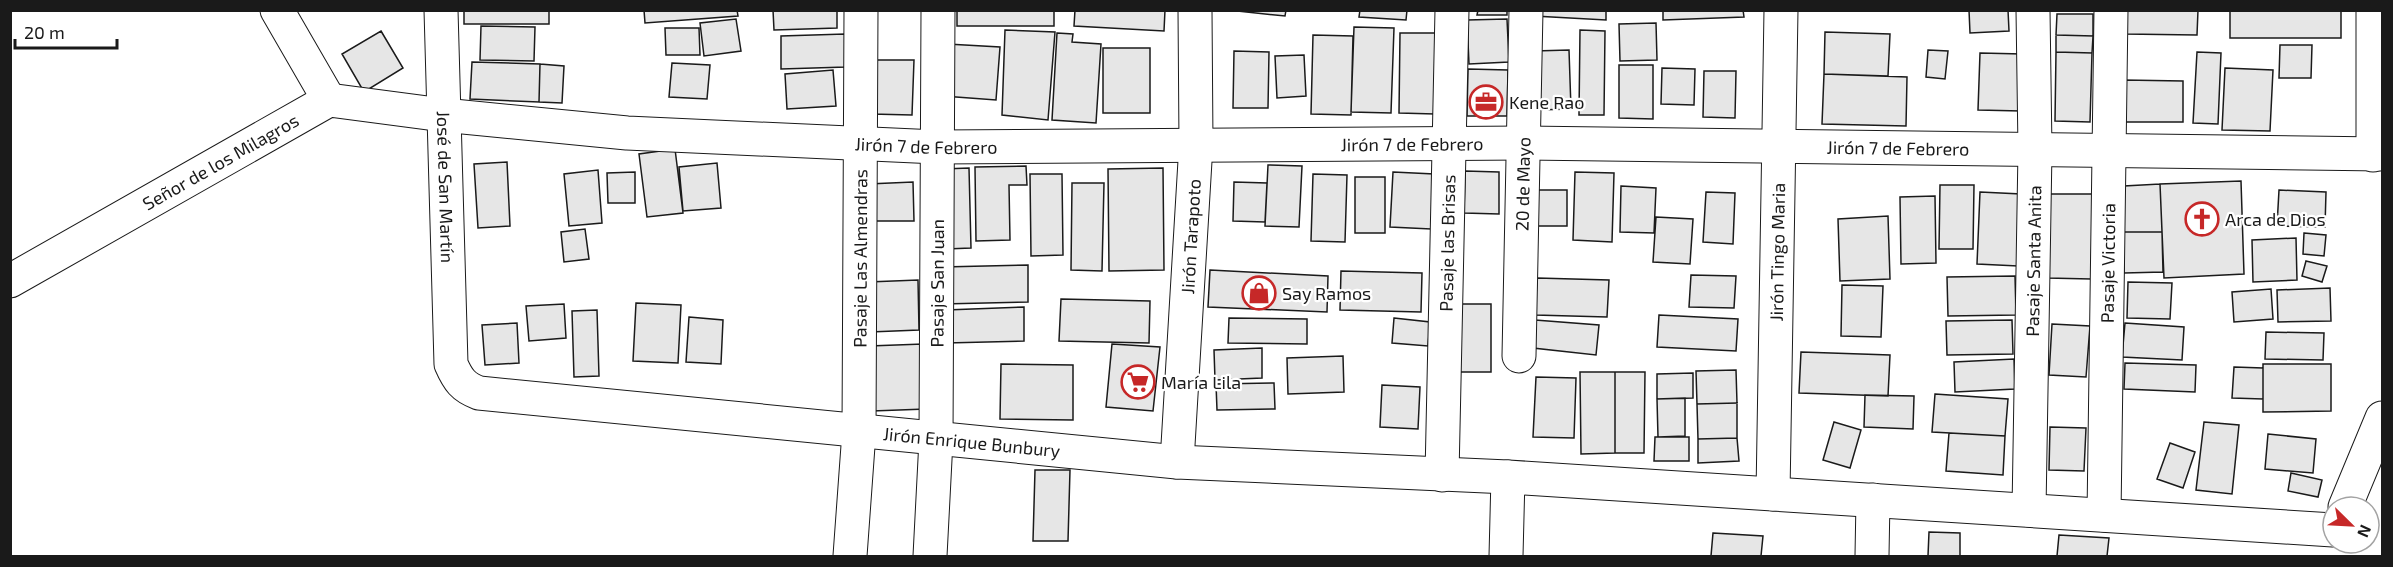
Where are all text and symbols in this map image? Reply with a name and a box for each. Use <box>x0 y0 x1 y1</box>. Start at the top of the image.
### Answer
scale bar <box>15 12 117 50</box>
text: 20 m <box>24 21 65 43</box>
office icon: Kene Rao <box>1468 84 1504 120</box>
place label: Kene Rao <box>1509 91 1584 113</box>
street label: Señor de los Milagros <box>138 109 302 215</box>
street label: José de San Martín <box>433 110 459 263</box>
street label: Jirón 7 de Febrero <box>854 132 998 158</box>
street label: Jirón 7 de Febrero <box>1341 132 1484 155</box>
street label: Jirón 7 de Febrero <box>1826 136 1970 160</box>
street label: 20 de Mayo <box>1511 137 1534 231</box>
street label: Pasaje Las Almendras <box>848 169 871 348</box>
street label: Pasaje las Brisas <box>1435 174 1459 312</box>
street label: Jirón Tarapoto <box>1176 178 1205 295</box>
street label: Jirón Tingo Maria <box>1765 182 1789 322</box>
street label: Pasaje Santa Anita <box>2021 185 2045 337</box>
church icon: Arca de Dios <box>2184 201 2220 237</box>
street label: Pasaje Victoria <box>2096 203 2119 323</box>
place label: Arca de Dios <box>2225 208 2326 230</box>
street label: Pasaje San Juan <box>925 219 948 347</box>
shop icon: Say Ramos <box>1241 275 1277 311</box>
place label: Say Ramos <box>1282 282 1371 304</box>
supermarket icon: María Lila <box>1120 364 1156 400</box>
place label: María Lila <box>1161 371 1241 393</box>
street label: Jirón Enrique Bunbury <box>882 422 1062 461</box>
north arrow <box>2321 495 2381 555</box>
text: N <box>2354 522 2376 540</box>

